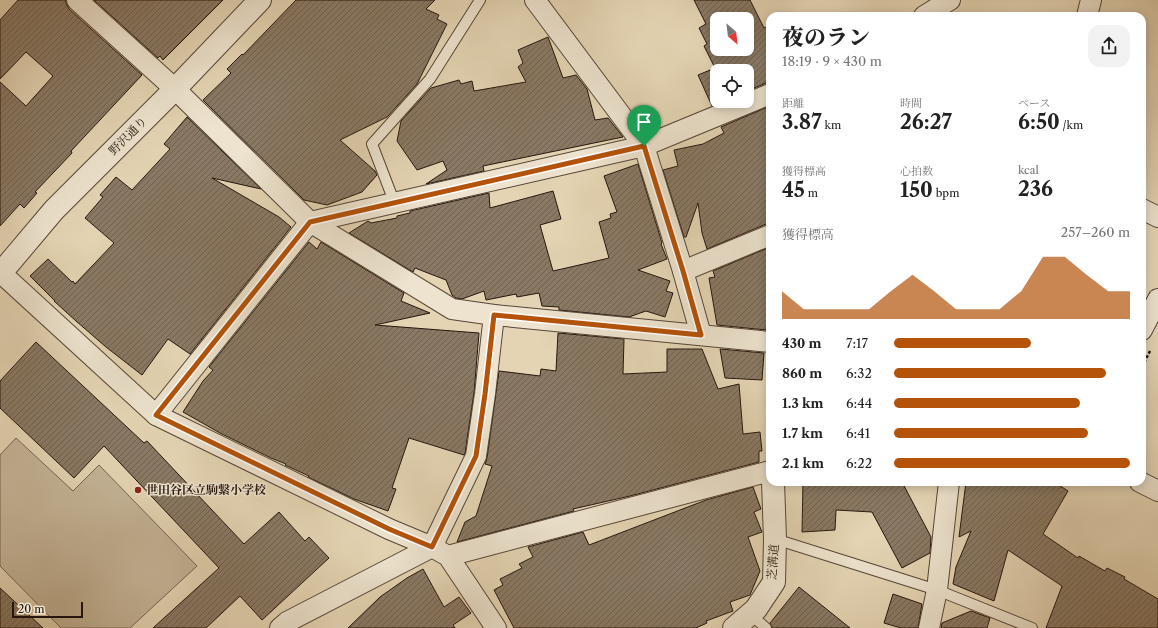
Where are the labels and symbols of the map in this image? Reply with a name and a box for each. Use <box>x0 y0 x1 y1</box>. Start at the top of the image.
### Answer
north arrow <box>710 12 754 56</box>
pin <box>627 105 661 146</box>
street label: 野沢通り <box>105 113 150 158</box>
place label: 世田谷区立駒繋小学校 <box>146 482 266 497</box>
marker: 世田谷区立駒繋小学校 <box>133 485 143 495</box>
street label: 芝溝道 <box>764 543 781 580</box>
scale bar <box>12 600 83 619</box>

